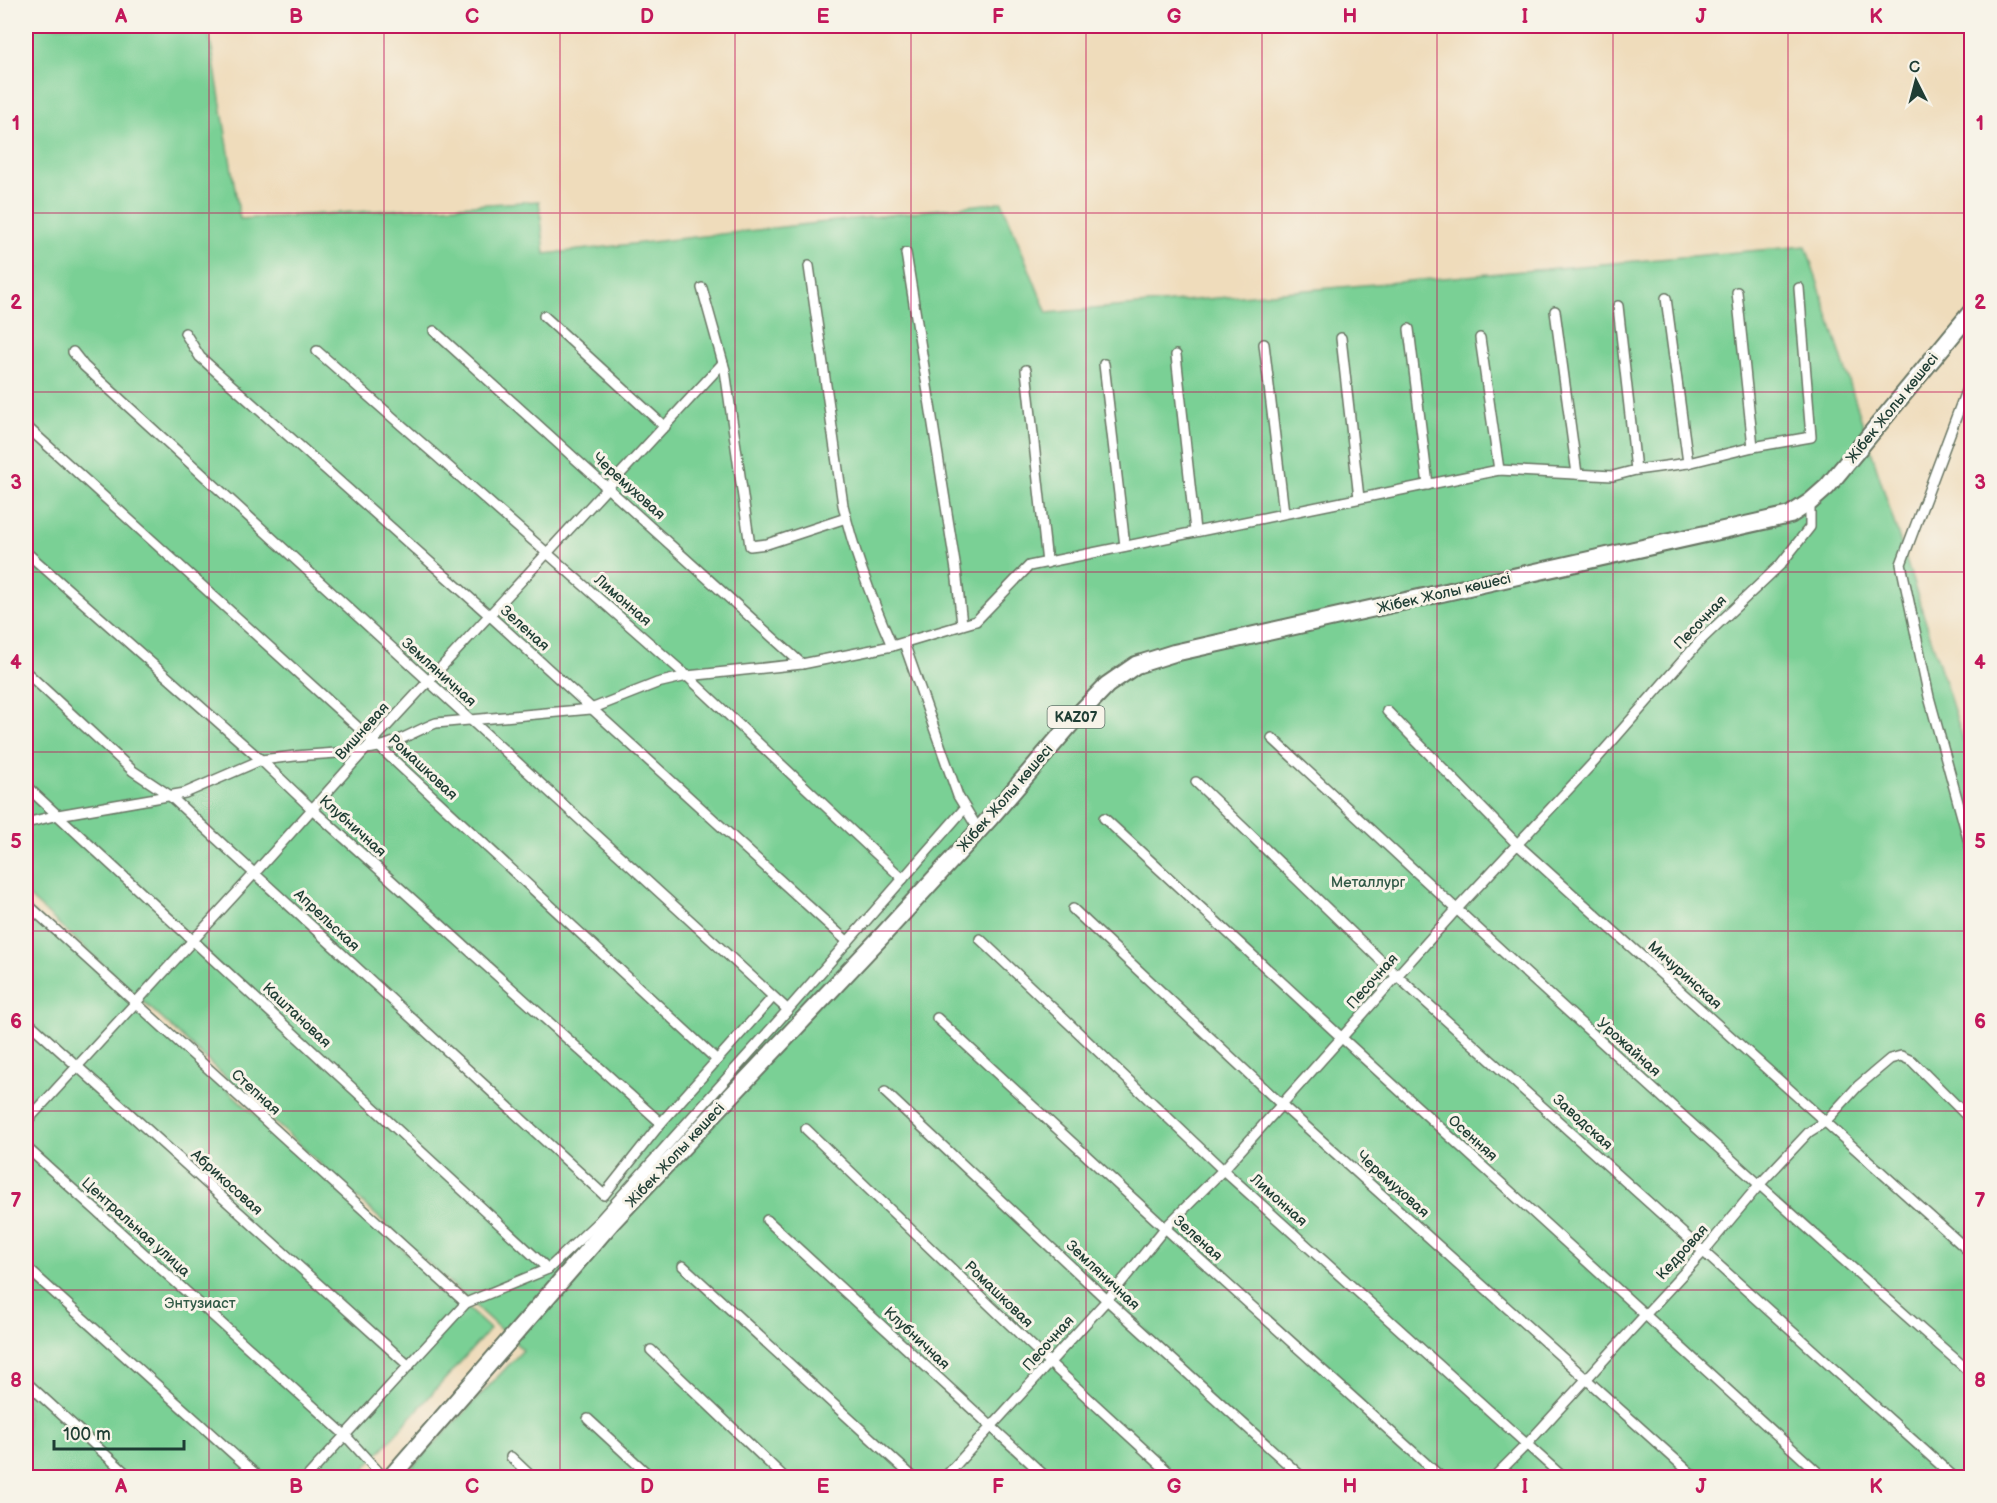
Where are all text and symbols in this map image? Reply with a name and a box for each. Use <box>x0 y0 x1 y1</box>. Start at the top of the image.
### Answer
text: A <box>114 5 128 29</box>
text: B <box>289 5 303 29</box>
text: C <box>465 5 479 29</box>
text: D <box>640 5 654 29</box>
text: E <box>817 5 830 29</box>
text: F <box>992 5 1004 29</box>
text: G <box>1167 5 1182 29</box>
text: H <box>1343 5 1357 29</box>
text: I <box>1522 5 1528 29</box>
text: J <box>1696 5 1708 29</box>
text: K <box>1869 5 1883 29</box>
north arrow <box>1886 51 1946 111</box>
text: С <box>1908 58 1921 78</box>
text: 1 <box>12 112 20 136</box>
text: 1 <box>1976 112 1984 136</box>
text: 2 <box>10 291 22 315</box>
text: 2 <box>1974 291 1986 315</box>
street label: Жібек Жолы көшесі <box>1842 349 1943 467</box>
street label: Черемуховая <box>588 449 669 524</box>
text: 3 <box>10 471 22 495</box>
text: 3 <box>1974 471 1986 495</box>
street label: Жібек Жолы көшесі <box>1375 569 1513 618</box>
street label: Лимонная <box>589 570 655 630</box>
street label: Песочная <box>1670 591 1731 653</box>
street label: Зеленая <box>496 601 553 655</box>
street label: Земляничная <box>397 634 480 711</box>
text: 4 <box>10 651 22 675</box>
text: 4 <box>1974 651 1986 675</box>
street label: Вишневая <box>331 698 393 764</box>
road number: KAZ07 <box>1048 706 1104 728</box>
street label: Ромашковая <box>384 730 461 804</box>
street label: Жібек Жолы көшесі <box>953 741 1057 856</box>
street label: Клубничная <box>315 791 390 861</box>
text: 5 <box>10 830 22 854</box>
text: 5 <box>1974 830 1986 854</box>
park label: Металлург <box>1331 873 1405 892</box>
street label: Апрельская <box>289 884 363 956</box>
street label: Мичуринская <box>1644 937 1726 1014</box>
street label: Песочная <box>1342 950 1402 1013</box>
street label: Каштановая <box>258 979 335 1052</box>
text: 6 <box>10 1010 22 1034</box>
text: 6 <box>1974 1010 1986 1034</box>
street label: Урожайная <box>1593 1014 1664 1081</box>
street label: Степная <box>227 1065 284 1119</box>
street label: Заводская <box>1549 1090 1617 1154</box>
street label: Жібек Жолы көшесі <box>622 1099 729 1212</box>
street label: Осенняя <box>1444 1111 1501 1166</box>
street label: Абрикосовая <box>186 1145 266 1220</box>
street label: Черемуховая <box>1352 1147 1433 1222</box>
street label: Лимонная <box>1246 1169 1311 1231</box>
street label: Центральная улица <box>77 1174 194 1281</box>
text: 7 <box>10 1189 22 1213</box>
text: 7 <box>1974 1189 1986 1213</box>
street label: Зеленая <box>1169 1211 1226 1265</box>
street label: Кедровая <box>1652 1221 1712 1284</box>
street label: Земляничная <box>1062 1236 1144 1314</box>
street label: Ромашковая <box>960 1257 1037 1332</box>
park label: Энтузиаст <box>164 1294 236 1313</box>
street label: Клубничная <box>880 1303 954 1374</box>
street label: Песочная <box>1018 1312 1078 1375</box>
text: 8 <box>10 1369 22 1393</box>
text: 8 <box>1974 1369 1986 1393</box>
scale bar <box>54 1413 184 1451</box>
text: 100 m <box>63 1424 111 1445</box>
text: A <box>114 1475 128 1499</box>
text: B <box>289 1475 303 1499</box>
text: C <box>465 1475 479 1499</box>
text: D <box>640 1475 654 1499</box>
text: E <box>817 1475 830 1499</box>
text: F <box>992 1475 1004 1499</box>
text: G <box>1167 1475 1182 1499</box>
text: H <box>1343 1475 1357 1499</box>
text: I <box>1522 1475 1528 1499</box>
text: J <box>1696 1475 1708 1499</box>
text: K <box>1869 1475 1883 1499</box>

